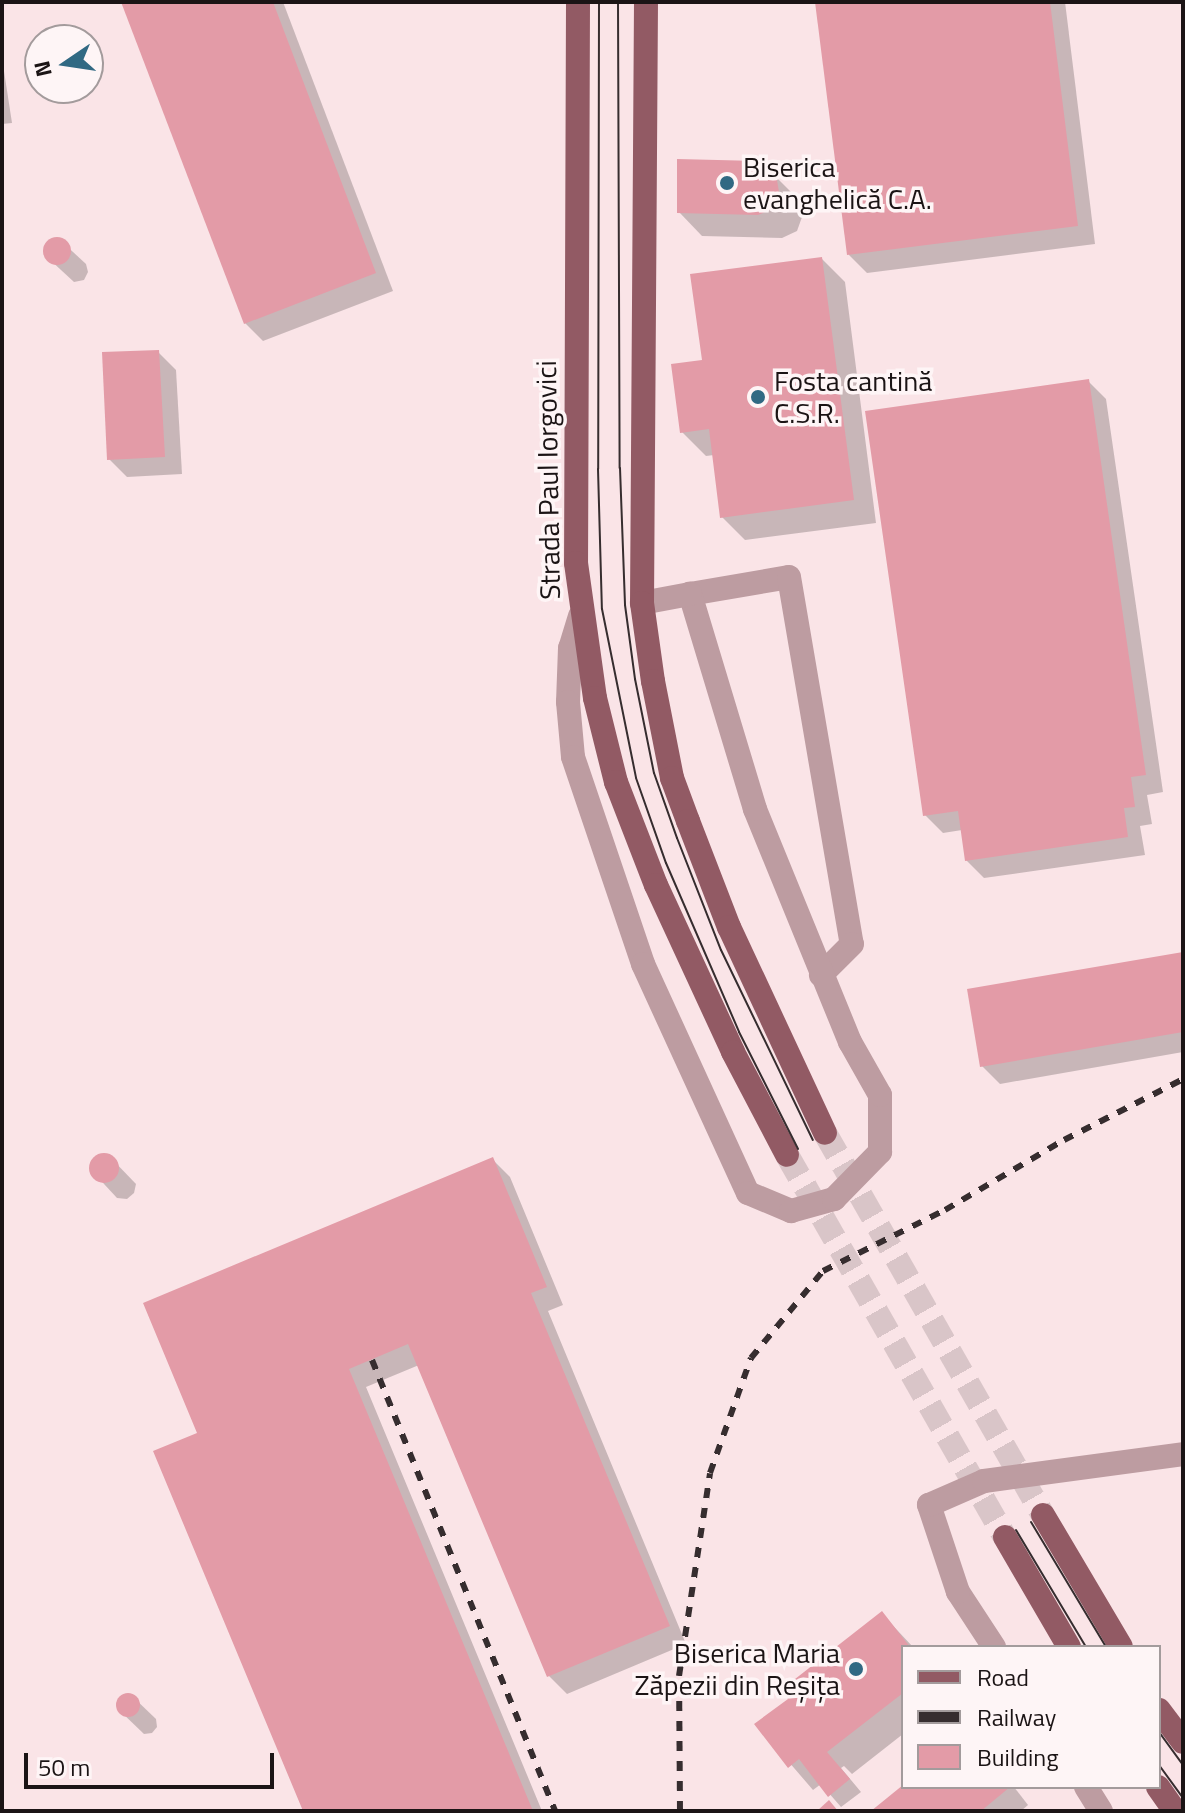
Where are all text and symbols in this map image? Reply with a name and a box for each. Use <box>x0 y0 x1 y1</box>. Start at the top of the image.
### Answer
north arrow <box>24 24 104 104</box>
text: N <box>24 58 61 80</box>
place label: Biserica evanghelică C.A. <box>743 150 932 216</box>
marker: Biserica evanghelică C.A. <box>718 174 736 192</box>
street label: Strada Paul Iorgovici <box>529 360 567 600</box>
place label: Fosta cantină C.S.R. <box>774 364 932 430</box>
marker: Fosta cantină C.S.R. <box>749 388 767 406</box>
place label: Biserica Maria Zăpezii din Reșița <box>635 1636 840 1702</box>
legend <box>901 1645 1161 1789</box>
text: Road <box>977 1659 1029 1695</box>
marker: Biserica Maria Zăpezii din Reșița <box>847 1660 865 1678</box>
text: Railway <box>977 1699 1056 1735</box>
scale bar <box>28 1737 278 1787</box>
text: Building <box>977 1739 1059 1775</box>
text: 50 m <box>38 1749 90 1785</box>

